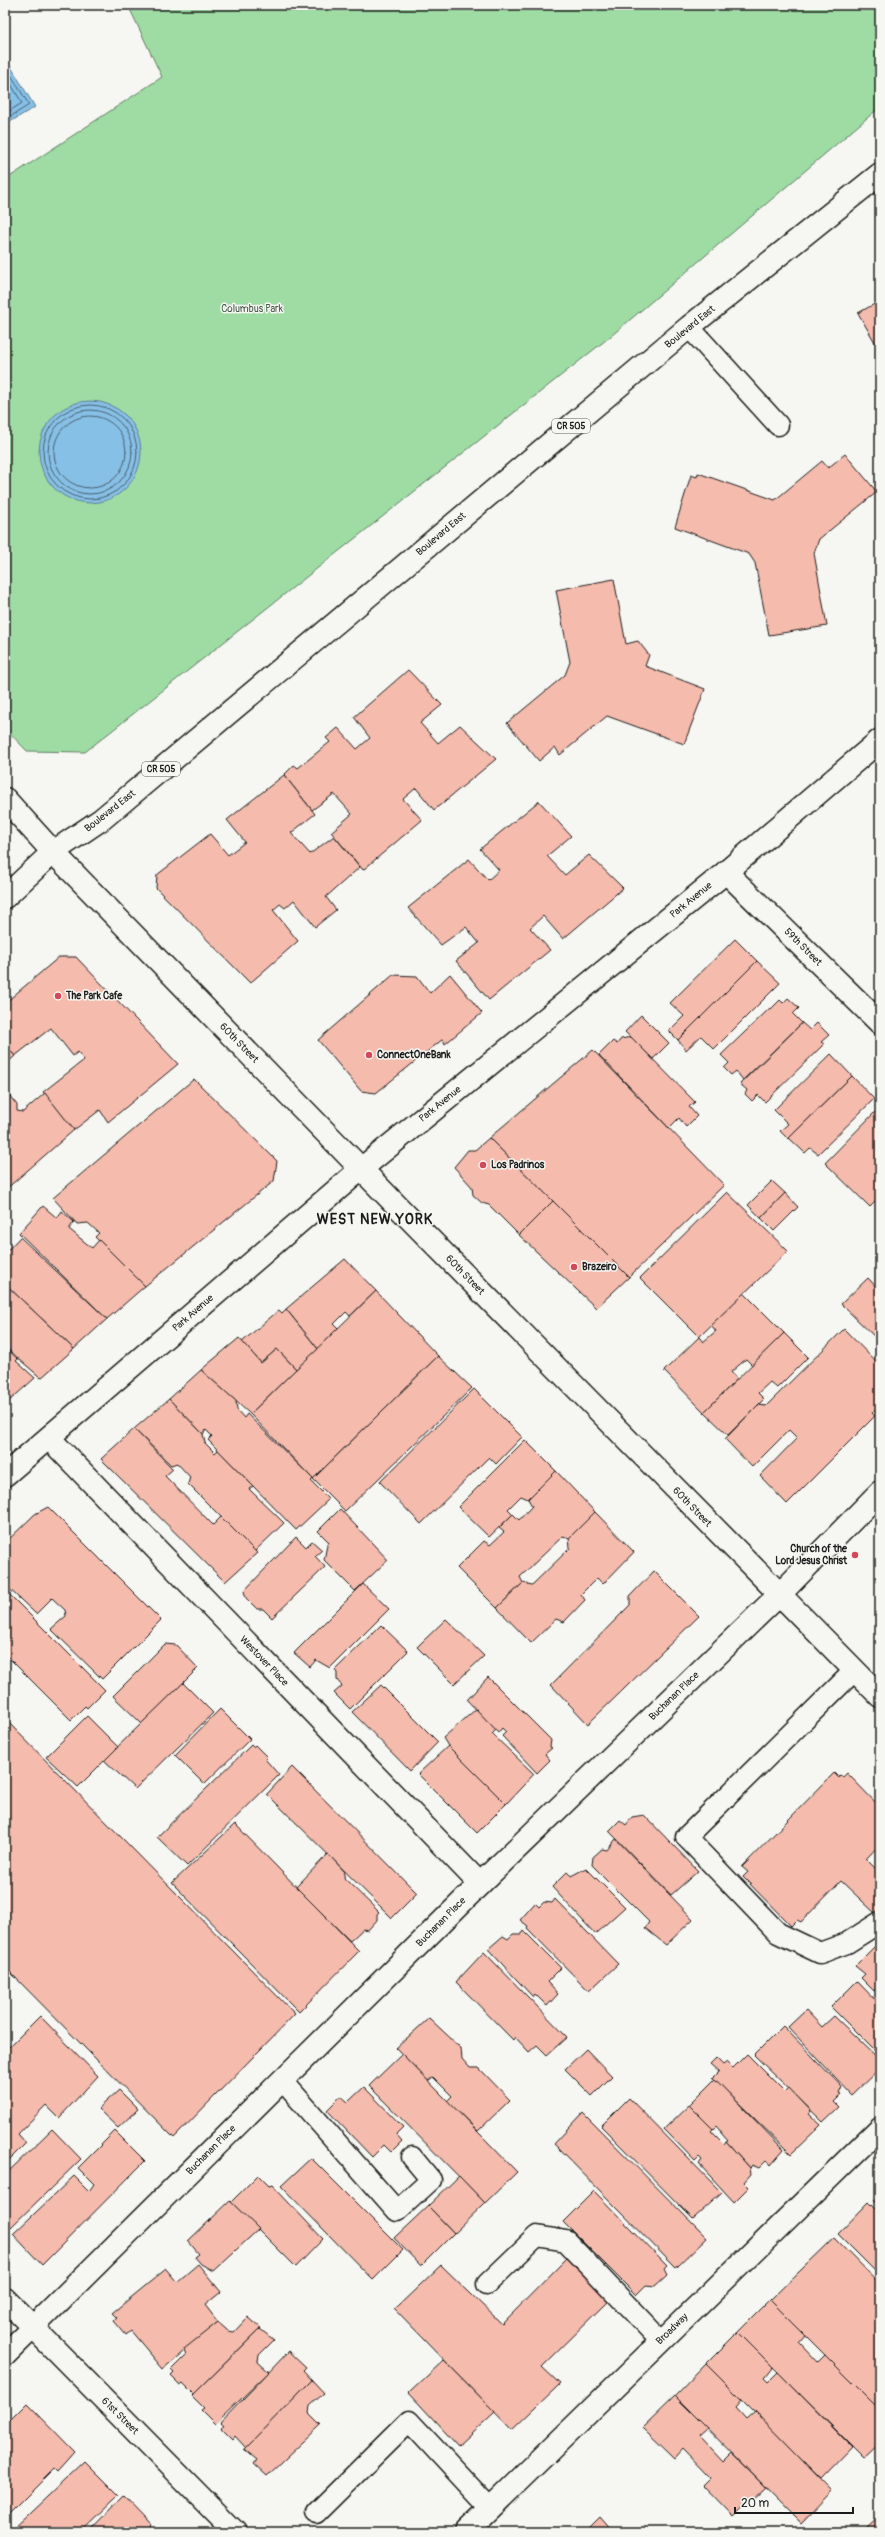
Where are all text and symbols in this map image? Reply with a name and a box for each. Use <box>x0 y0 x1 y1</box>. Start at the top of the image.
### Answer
street label: Boulevard East <box>662 302 718 351</box>
park label: Columbus Park <box>221 303 284 315</box>
road number: CR 505 <box>552 419 590 433</box>
street label: Boulevard East <box>414 509 469 558</box>
road number: CR 505 <box>142 762 180 776</box>
street label: Boulevard East <box>82 787 139 835</box>
street label: Park Avenue <box>668 879 714 921</box>
street label: 59th Street <box>782 926 825 969</box>
place label: The Park Cafe <box>65 990 123 1002</box>
marker: The Park Cafe <box>53 991 63 1001</box>
street label: 60th Street <box>217 1021 262 1066</box>
place label: ConnectOneBank <box>377 1049 451 1061</box>
marker: ConnectOneBank <box>364 1050 374 1060</box>
street label: Park Avenue <box>417 1083 463 1125</box>
place label: Los Padrinos <box>491 1159 545 1171</box>
marker: Los Padrinos <box>478 1160 488 1170</box>
district label: WEST NEW YORK <box>317 1211 433 1228</box>
street label: 60th Street <box>443 1253 488 1298</box>
place label: Brazeiro <box>582 1261 617 1273</box>
marker: Brazeiro <box>569 1262 579 1272</box>
street label: Park Avenue <box>170 1292 216 1334</box>
street label: 60th Street <box>670 1485 715 1530</box>
place label: Church of the Lord Jesus Christ <box>775 1543 848 1567</box>
marker: Church of the Lord Jesus Christ <box>850 1550 860 1560</box>
street label: Westover Place <box>237 1633 291 1689</box>
street label: Buchanan Place <box>646 1669 702 1723</box>
street label: Buchanan Place <box>414 1895 468 1949</box>
street label: Buchanan Place <box>184 2123 238 2177</box>
street label: Broadway <box>654 2310 691 2347</box>
street label: 61st Street <box>99 2395 142 2438</box>
scale bar <box>735 2489 853 2515</box>
text: 20 m <box>741 2496 770 2511</box>

